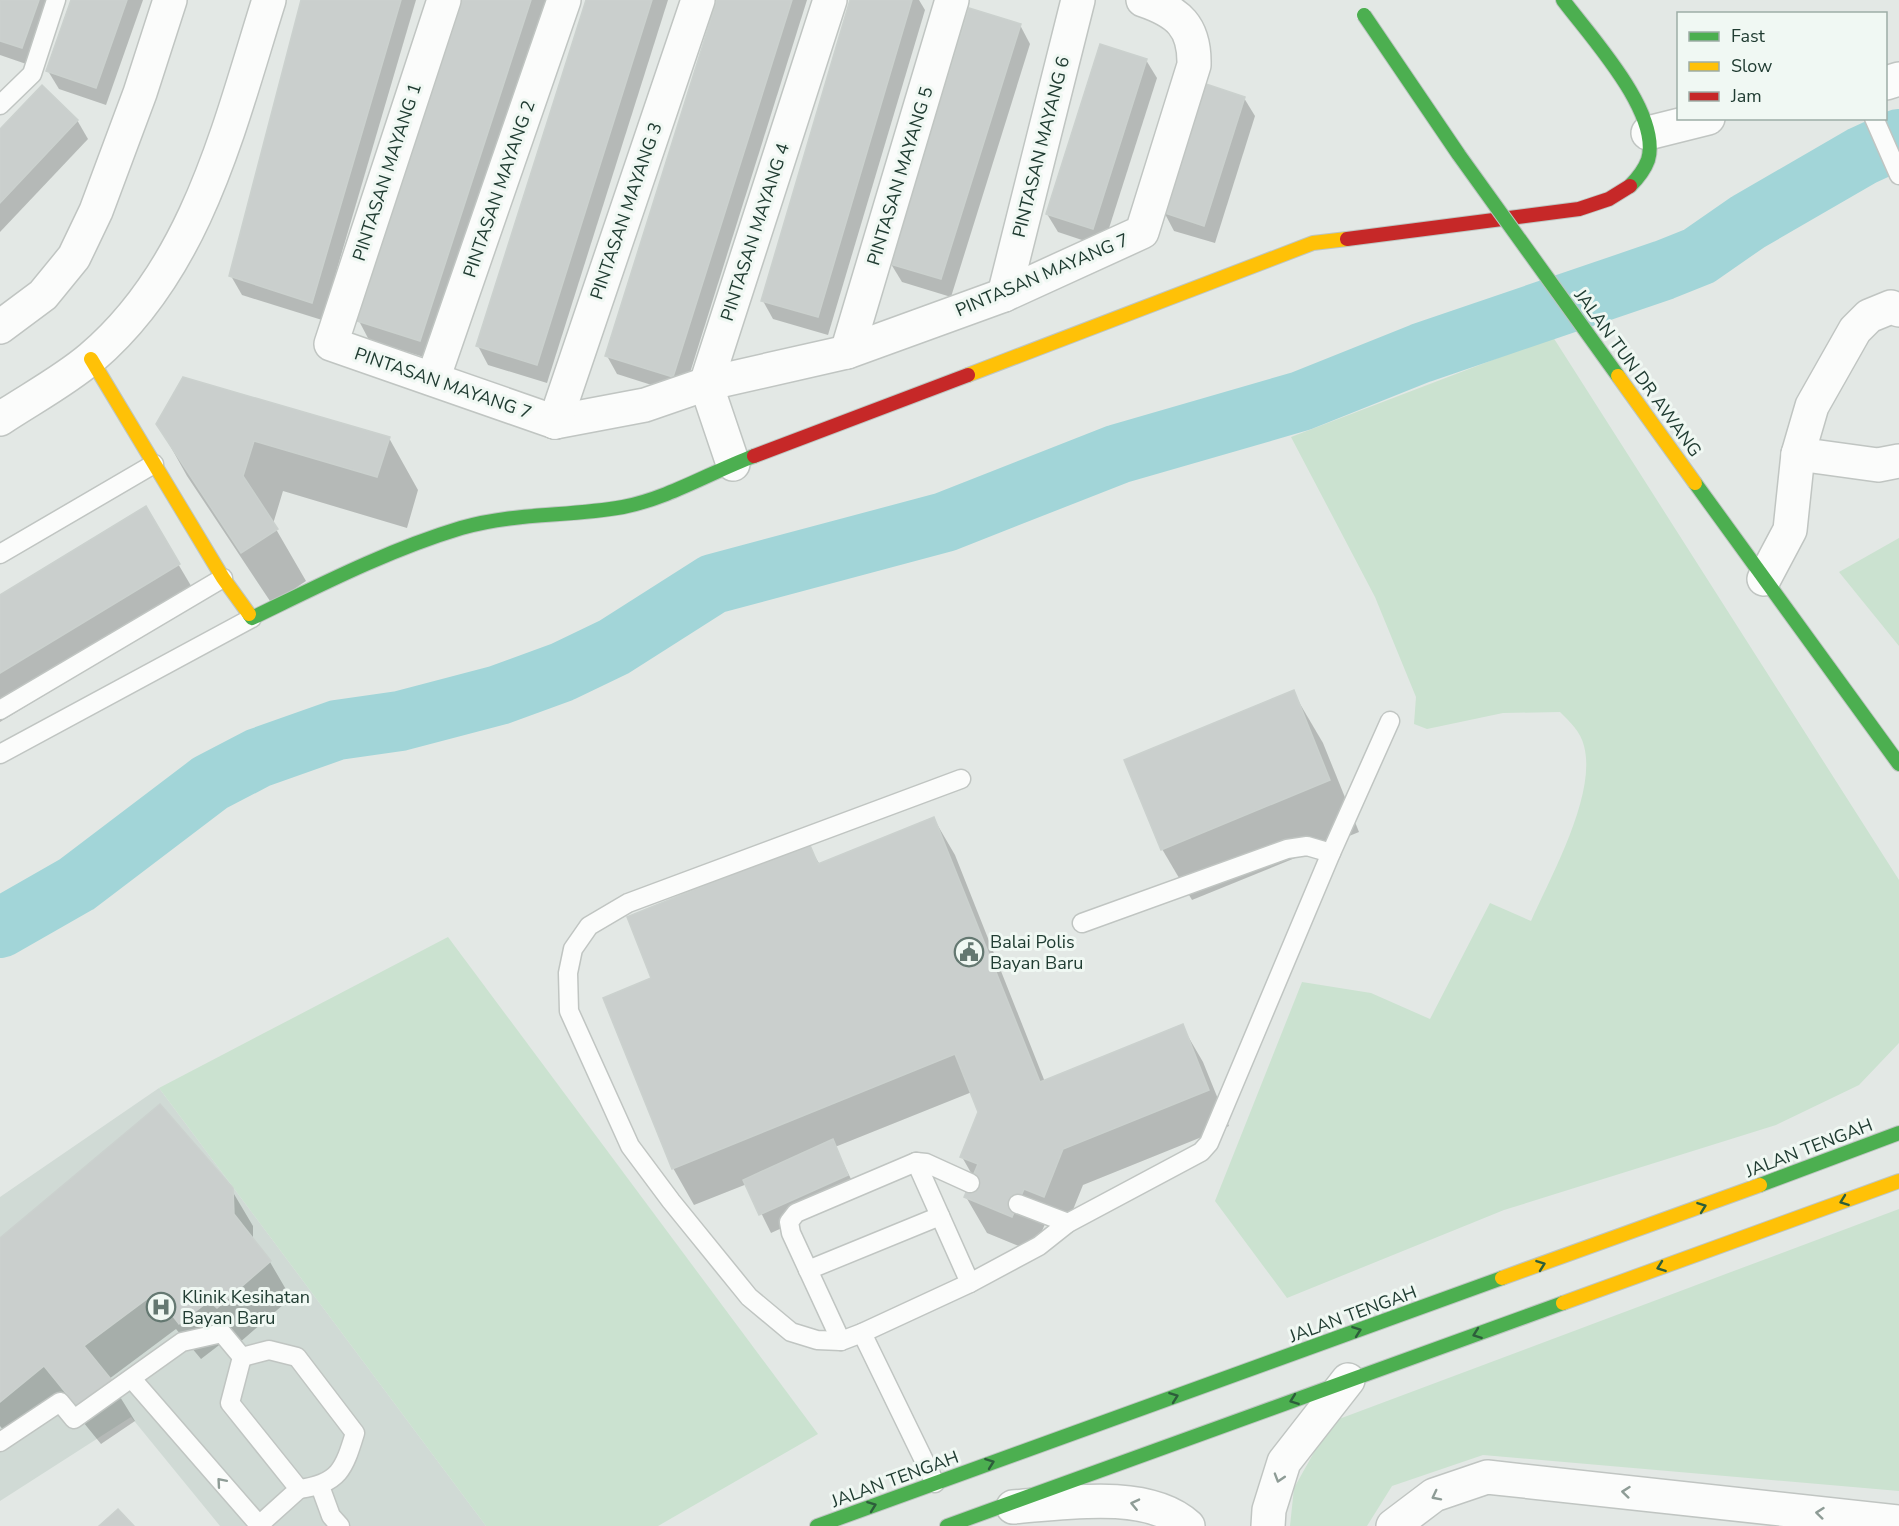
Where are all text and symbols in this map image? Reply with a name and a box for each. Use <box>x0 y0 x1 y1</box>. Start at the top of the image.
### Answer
legend <box>1677 12 1887 120</box>
text: Fast <box>1731 24 1766 48</box>
street label: PINTASAN MAYANG 6 <box>1007 54 1075 240</box>
text: Slow <box>1731 54 1772 78</box>
street label: PINTASAN MAYANG 1 <box>347 80 427 264</box>
street label: PINTASAN MAYANG 5 <box>861 84 939 268</box>
text: Jam <box>1730 84 1762 108</box>
street label: PINTASAN MAYANG 2 <box>457 97 541 281</box>
street label: PINTASAN MAYANG 3 <box>584 119 668 303</box>
street label: PINTASAN MAYANG 4 <box>715 140 795 324</box>
street label: PINTASAN MAYANG 7 <box>952 228 1132 322</box>
street label: JALAN TUN DR AWANG <box>1568 283 1707 462</box>
street label: PINTASAN MAYANG 7 <box>351 341 535 425</box>
place label: Balai Polis Bayan Baru <box>990 930 1083 975</box>
public building icon: Balai Polis Bayan Baru <box>953 936 985 968</box>
street label: JALAN TENGAH <box>1741 1113 1876 1184</box>
one-way arrow <box>1839 1194 1850 1206</box>
one-way arrow <box>1696 1201 1707 1214</box>
one-way arrow <box>1535 1260 1546 1273</box>
one-way arrow <box>1656 1260 1666 1273</box>
street label: JALAN TENGAH <box>1285 1280 1420 1349</box>
place label: Klinik Kesihatan Bayan Baru <box>182 1285 310 1330</box>
hospital icon: Klinik Kesihatan Bayan Baru <box>145 1291 177 1323</box>
one-way arrow <box>1351 1326 1362 1339</box>
one-way arrow <box>1472 1326 1483 1339</box>
one-way arrow <box>1168 1392 1179 1405</box>
one-way arrow <box>1289 1393 1300 1405</box>
street label: JALAN TENGAH <box>827 1445 962 1514</box>
one-way arrow <box>984 1458 995 1471</box>
one-way arrow <box>1274 1473 1286 1483</box>
one-way arrow <box>217 1478 228 1489</box>
one-way arrow <box>1622 1486 1631 1499</box>
one-way arrow <box>1431 1489 1442 1500</box>
one-way arrow <box>1130 1498 1140 1511</box>
one-way arrow <box>866 1501 877 1513</box>
one-way arrow <box>1815 1507 1825 1520</box>

